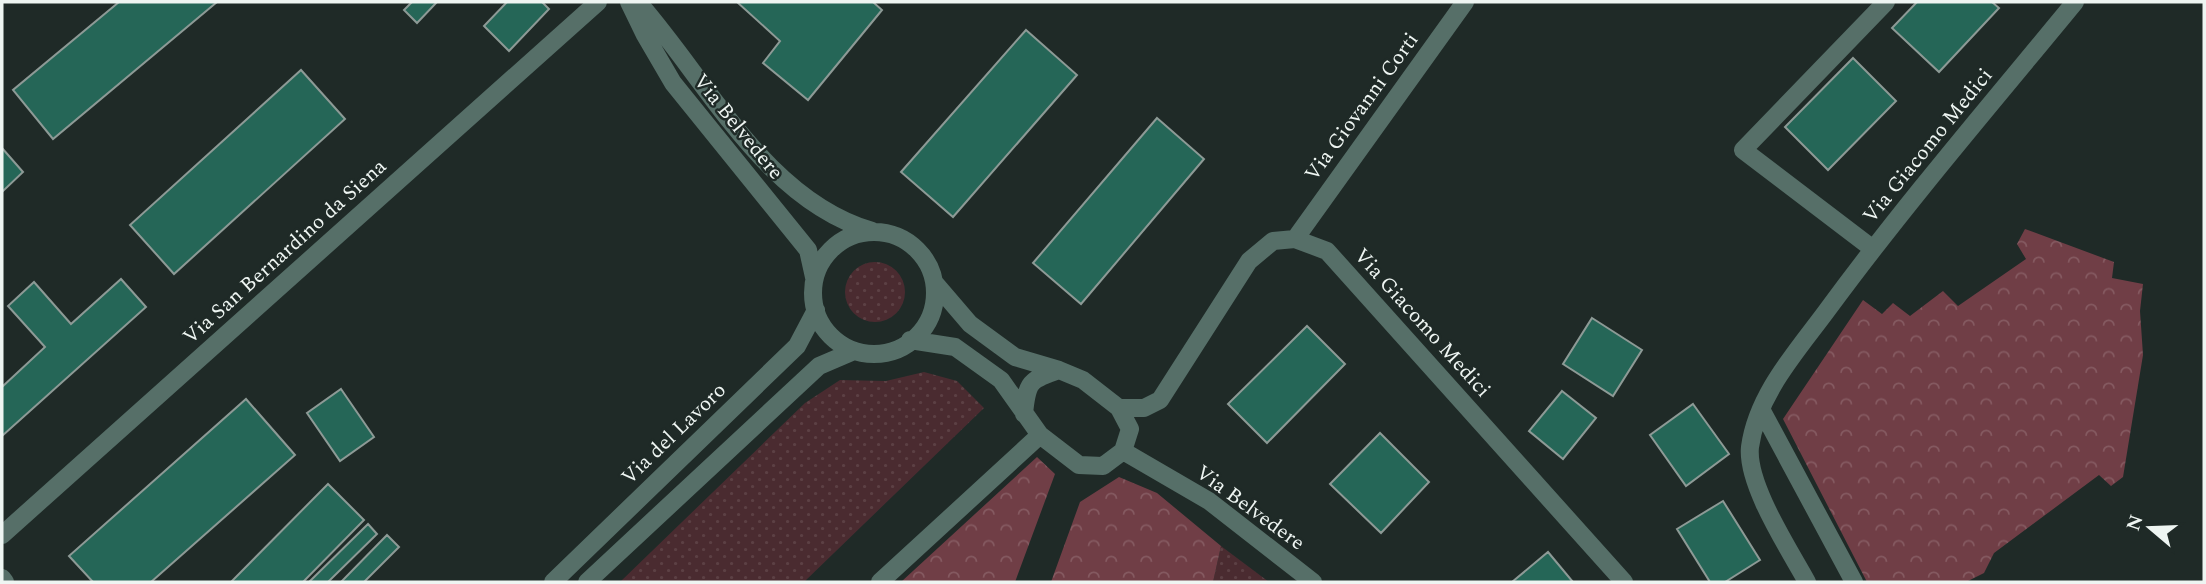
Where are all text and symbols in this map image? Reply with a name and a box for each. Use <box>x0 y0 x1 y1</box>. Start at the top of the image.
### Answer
street label: Via Giovanni Corti <box>1297 26 1427 188</box>
street label: Via Giacomo Medici <box>1855 61 2001 231</box>
street label: Via Belvedere <box>685 67 791 187</box>
street label: Via San Bernardino da Siena <box>176 151 395 353</box>
street label: Via Giacomo Medici <box>1346 241 1498 405</box>
street label: Via del Lavoro <box>614 375 734 493</box>
street label: Via Belvedere <box>1189 457 1311 559</box>
north arrow <box>2115 493 2185 563</box>
text: N <box>2119 511 2152 535</box>

